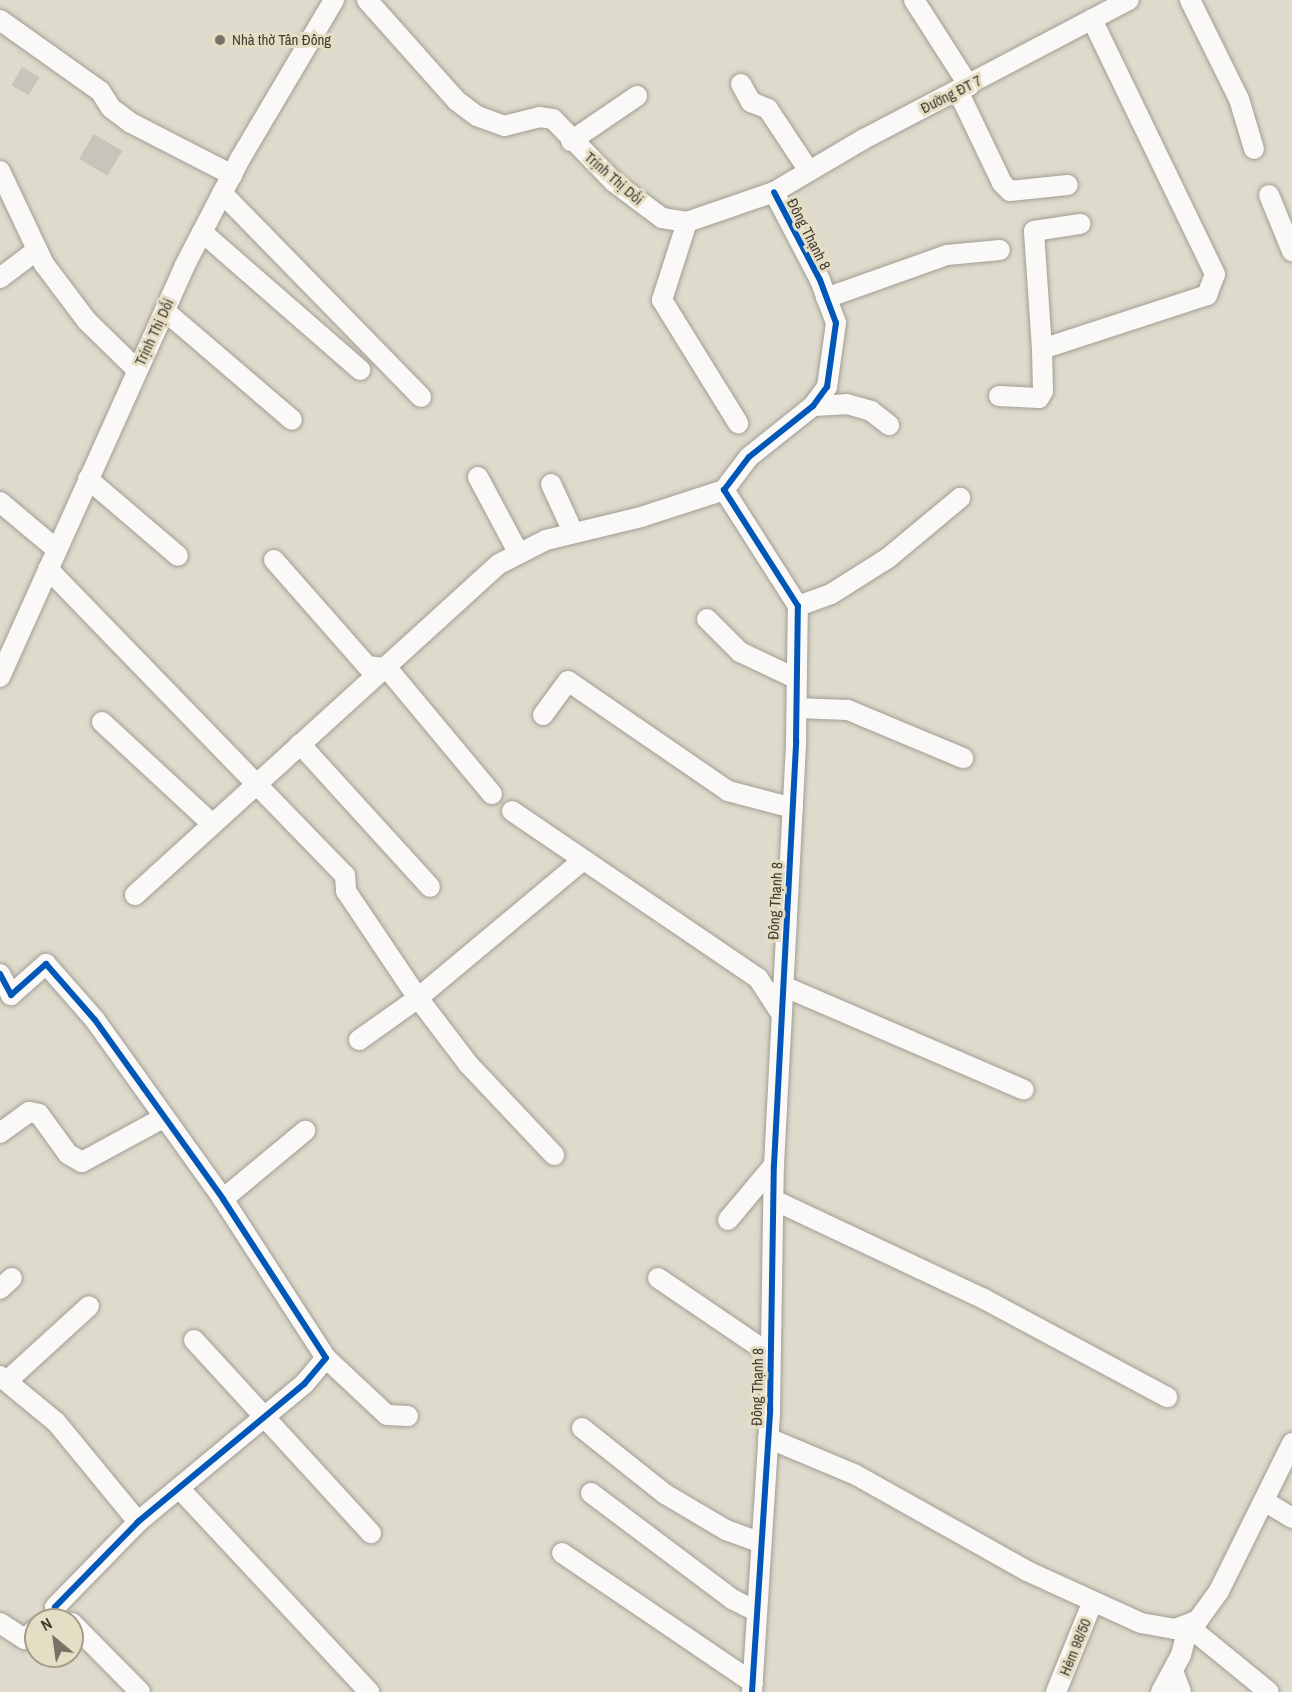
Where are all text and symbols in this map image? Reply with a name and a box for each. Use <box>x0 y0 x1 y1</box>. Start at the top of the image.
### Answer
place label: Nhà thờ Tân Đông <box>232 31 331 49</box>
marker: Nhà thờ Tân Đông <box>213 33 227 47</box>
street label: Đường ĐT 7 <box>917 71 985 117</box>
street label: Trịnh Thị Dối <box>581 148 647 208</box>
street label: Đông Thạnh 8 <box>783 195 835 273</box>
street label: Trịnh Thị Dối <box>131 296 177 368</box>
street label: Đông Thạnh 8 <box>764 862 786 940</box>
street label: Đông Thạnh 8 <box>747 1348 767 1426</box>
north arrow <box>24 1608 84 1668</box>
text: N <box>37 1612 56 1636</box>
street label: Hẻm 98/50 <box>1055 1616 1095 1678</box>

